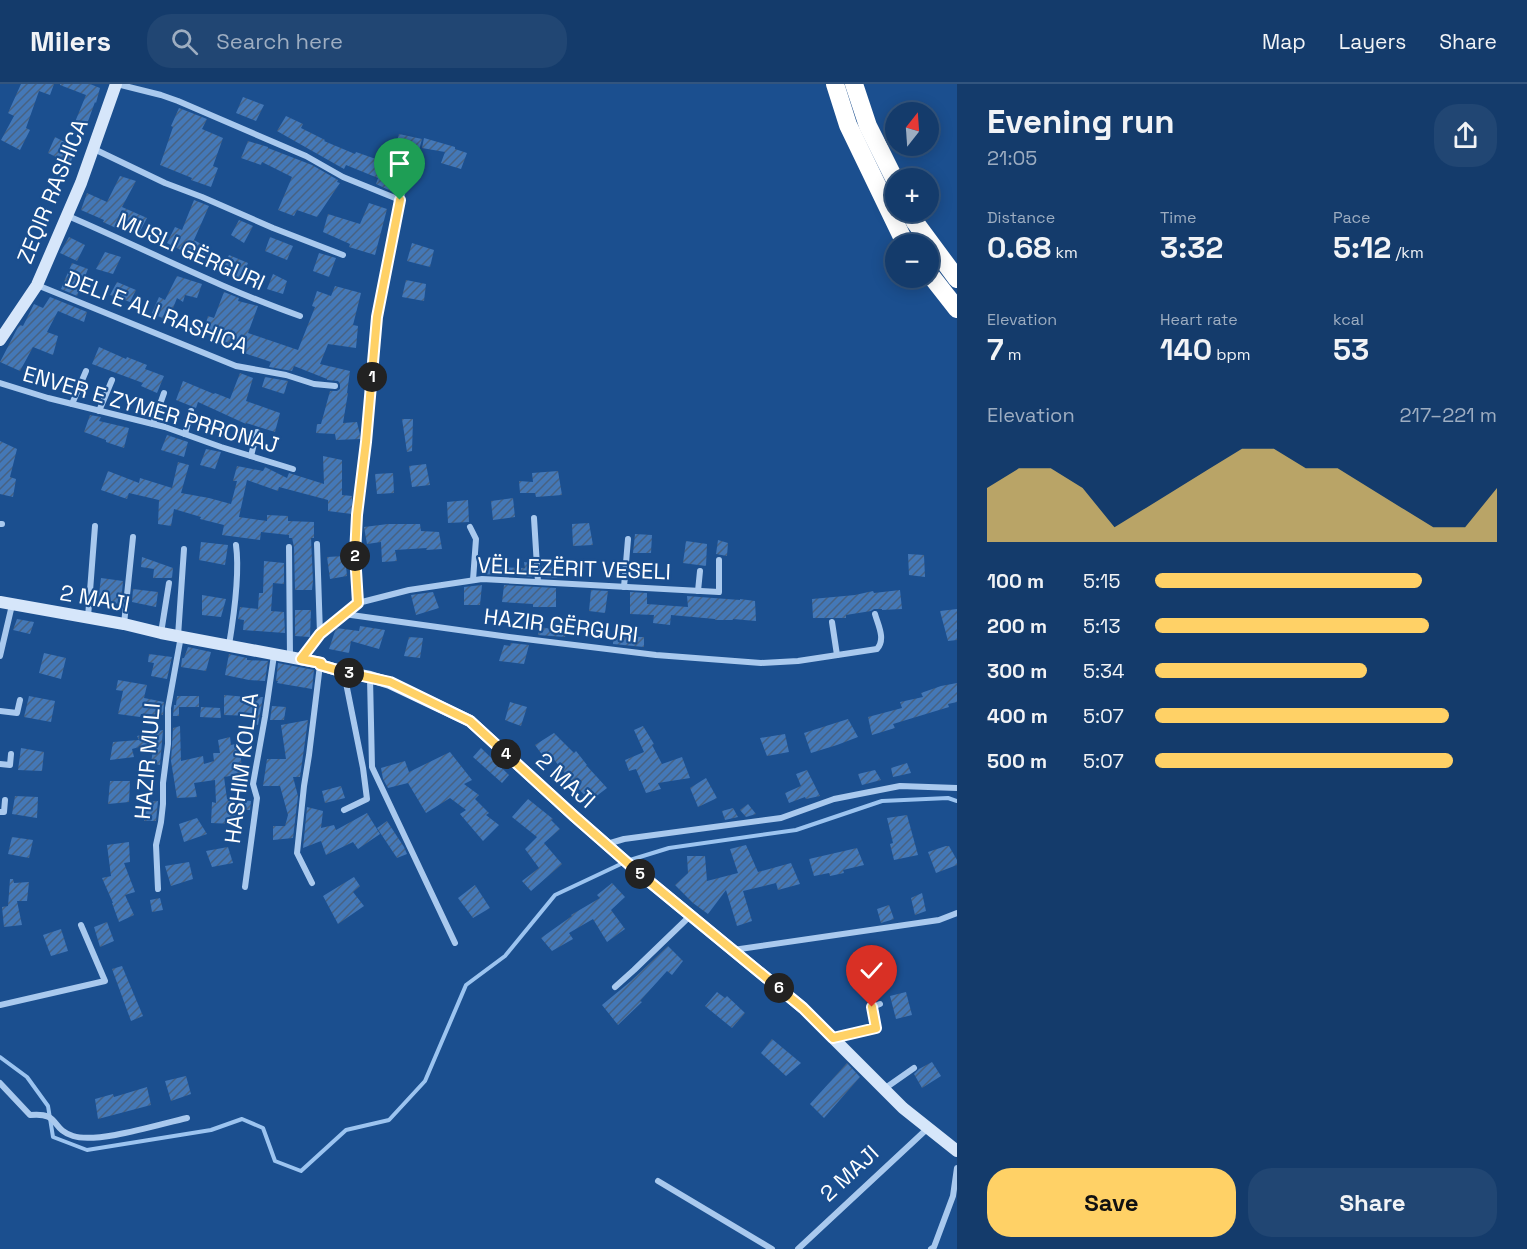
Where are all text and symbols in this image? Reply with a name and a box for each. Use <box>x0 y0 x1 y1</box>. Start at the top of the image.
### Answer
search box <box>147 14 567 68</box>
text: Milers <box>30 23 111 59</box>
icon: search <box>168 25 201 58</box>
text: Search here <box>216 27 343 55</box>
text: Map <box>1262 28 1306 55</box>
text: Layers <box>1339 28 1406 55</box>
text: Share <box>1439 28 1497 55</box>
text: Evening run <box>987 101 1175 143</box>
north arrow <box>885 102 939 156</box>
map controls <box>885 102 939 288</box>
button: share <box>1434 104 1497 167</box>
street label: ZEQIR RASHICA <box>10 114 94 267</box>
pin <box>374 138 425 200</box>
text: 21:05 <box>987 145 1037 171</box>
icon: arrive <box>383 147 416 180</box>
button: + <box>885 168 939 222</box>
street label: MUSLI GËRGURI <box>112 206 270 296</box>
text: Distance <box>987 207 1055 228</box>
text: Time <box>1160 207 1196 228</box>
text: Pace <box>1333 207 1370 228</box>
text: 0.68 <box>987 228 1051 267</box>
text: 3:32 <box>1160 228 1223 267</box>
text: 5:12 <box>1333 228 1391 267</box>
button: − <box>885 234 939 288</box>
text: km <box>1051 242 1078 263</box>
text: /km <box>1391 242 1424 263</box>
street label: DELI E ALI RASHICA <box>62 264 252 360</box>
text: Elevation <box>987 309 1057 330</box>
text: Heart rate <box>1160 309 1238 330</box>
text: kcal <box>1333 309 1364 330</box>
text: 7 <box>987 330 1004 369</box>
text: 140 <box>1160 330 1212 369</box>
text: 53 <box>1333 330 1369 369</box>
text: m <box>1004 344 1022 365</box>
text: bpm <box>1212 344 1251 365</box>
street label: ENVER E ZYMER PRRONAJ <box>20 359 282 459</box>
pin: 1 <box>357 362 387 392</box>
text: 1 <box>368 366 376 387</box>
text: Elevation <box>987 402 1075 428</box>
text: 217–221 m <box>1400 402 1497 428</box>
pin: 2 <box>340 541 370 571</box>
text: 2 <box>350 545 360 566</box>
street label: VËLLEZËRIT VESELI <box>477 551 671 585</box>
text: 100 m <box>987 568 1044 594</box>
text: 5:15 <box>1083 568 1120 594</box>
street label: 2 MAJI <box>58 578 132 618</box>
street label: HAZIR GËRGURI <box>482 602 640 648</box>
text: 200 m <box>987 613 1047 639</box>
text: 5:13 <box>1083 613 1120 639</box>
pin: 3 <box>334 658 364 688</box>
text: 300 m <box>987 658 1047 684</box>
text: 5:34 <box>1083 658 1125 684</box>
text: 3 <box>344 662 354 683</box>
street label: HASHIM KOLLA <box>218 691 264 845</box>
street label: HAZIR MULI <box>128 702 166 820</box>
text: 400 m <box>987 703 1048 729</box>
text: 5:07 <box>1083 703 1124 729</box>
pin: 4 <box>491 739 521 769</box>
text: 4 <box>501 743 511 764</box>
street label: 2 MAJI <box>531 746 601 814</box>
text: 500 m <box>987 748 1047 774</box>
text: 5:07 <box>1083 748 1124 774</box>
pin: 5 <box>625 859 655 889</box>
text: 5 <box>635 863 645 884</box>
pin <box>846 945 897 1007</box>
icon: check <box>855 954 888 987</box>
pin: 6 <box>764 973 794 1003</box>
text: 6 <box>774 977 784 998</box>
street label: 2 MAJI <box>814 1139 884 1207</box>
button: Save <box>987 1168 1236 1237</box>
button: Share <box>1248 1168 1497 1237</box>

